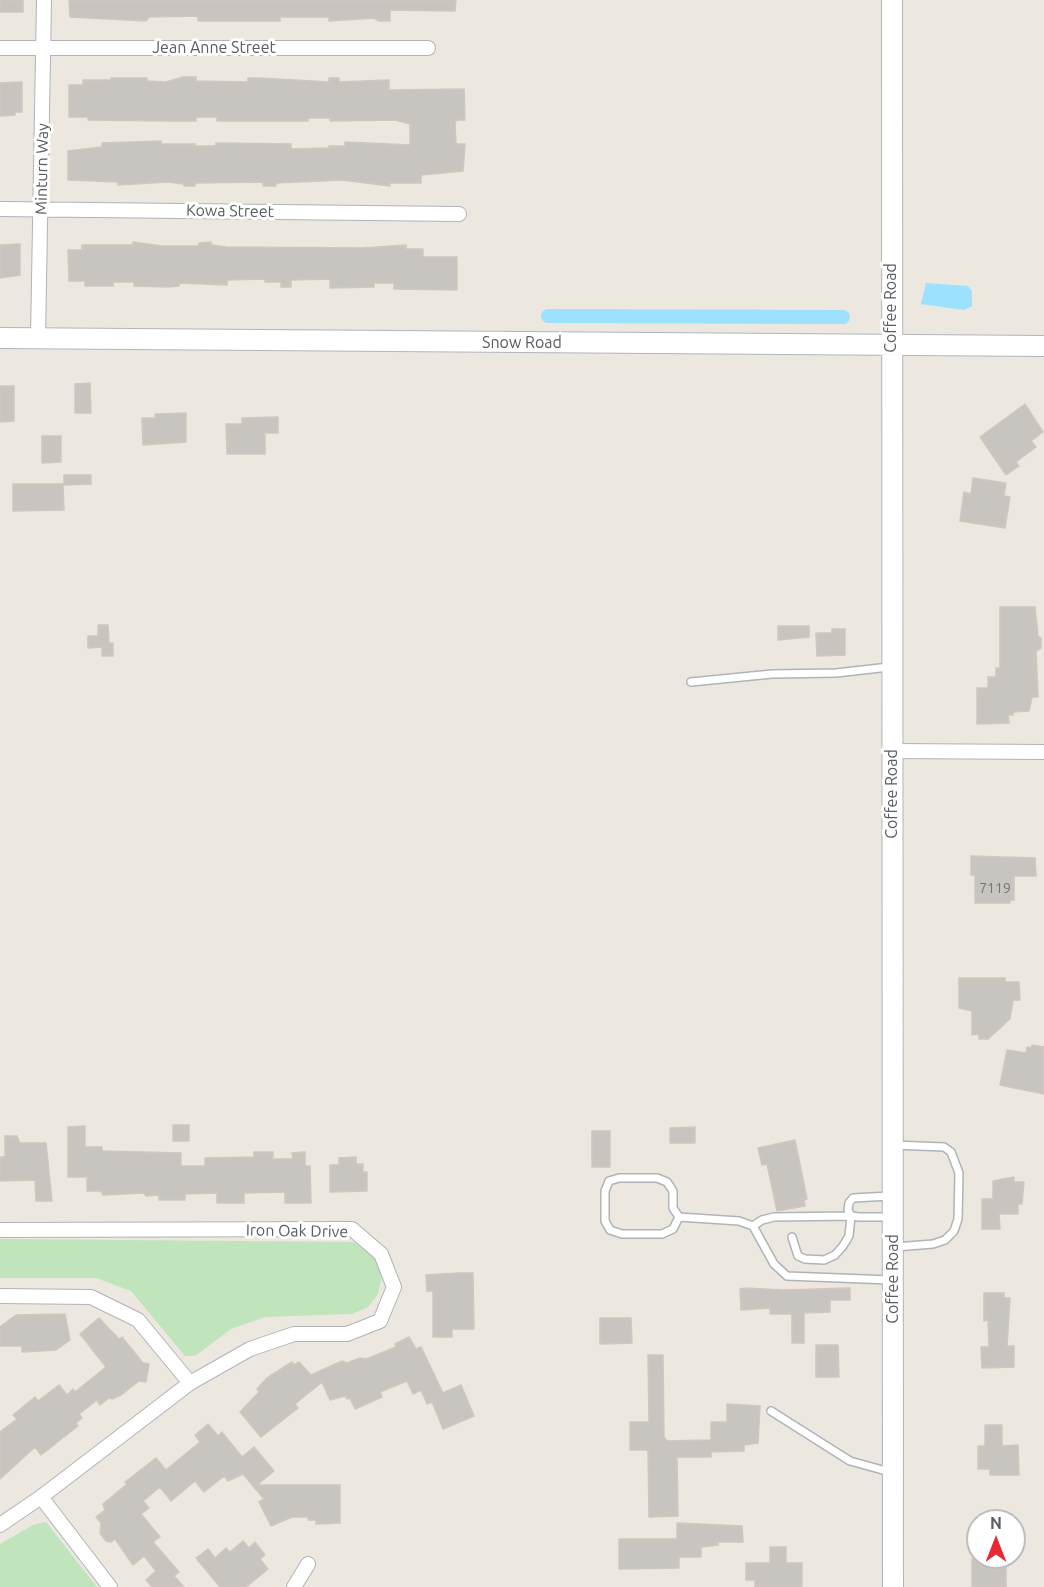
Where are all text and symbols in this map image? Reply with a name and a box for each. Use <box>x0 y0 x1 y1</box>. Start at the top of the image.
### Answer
street label: Jean Anne Street <box>152 38 276 58</box>
street label: Minturn Way <box>32 123 52 215</box>
street label: Kowa Street <box>186 201 274 221</box>
street label: Coffee Road <box>881 263 901 353</box>
street label: Snow Road <box>482 333 562 353</box>
street label: Coffee Road <box>882 749 902 839</box>
house number: 7119 <box>979 880 1011 896</box>
street label: Iron Oak Drive <box>246 1221 348 1241</box>
street label: Coffee Road <box>883 1234 903 1324</box>
north arrow <box>966 1509 1026 1569</box>
text: N <box>990 1514 1002 1532</box>

